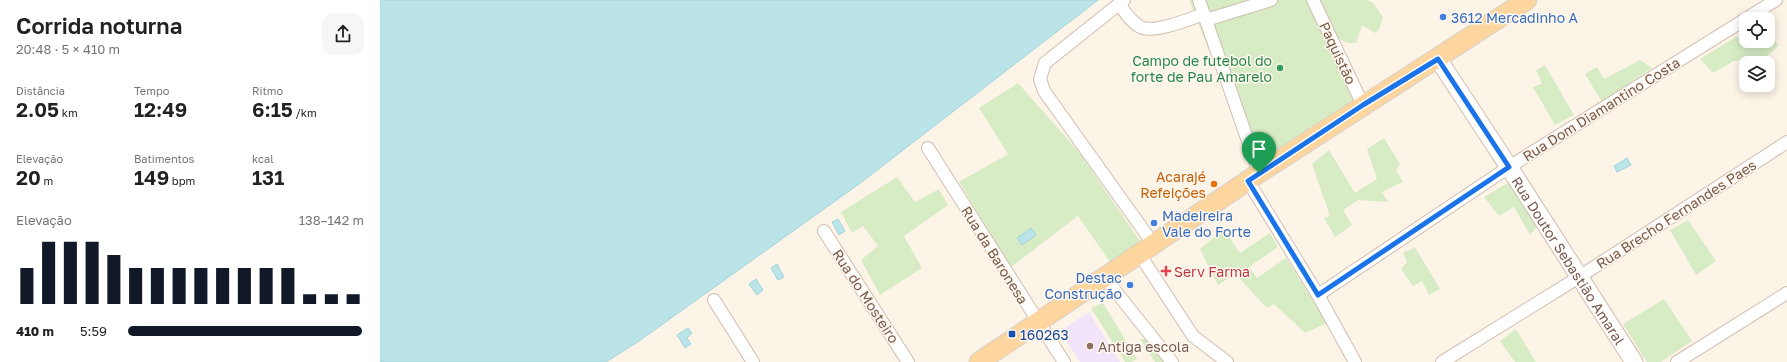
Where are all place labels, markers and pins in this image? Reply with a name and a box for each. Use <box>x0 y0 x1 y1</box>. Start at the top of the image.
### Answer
place label: 3612 Mercadinho A <box>1451 9 1579 26</box>
marker: 3612 Mercadinho A <box>1438 12 1448 22</box>
place label: Campo de futebol do forte de Pau Amarelo <box>1131 52 1272 85</box>
marker: Campo de futebol do forte de Pau Amarelo <box>1275 63 1285 73</box>
pin <box>1242 132 1276 173</box>
place label: Acarajé Refeições <box>1140 168 1206 201</box>
marker: Acarajé Refeições <box>1209 179 1219 189</box>
place label: Madeireira Vale do Forte <box>1162 207 1251 240</box>
marker: Madeireira Vale do Forte <box>1149 218 1159 228</box>
place label: Serv Farma <box>1174 263 1250 280</box>
marker: Serv Farma <box>1161 266 1171 276</box>
place label: Destac Construção <box>1045 269 1122 302</box>
marker: Destac Construção <box>1125 280 1135 290</box>
place label: 160263 <box>1020 326 1069 343</box>
marker: 160263 <box>1007 329 1017 339</box>
place label: Antiga escola <box>1098 338 1189 355</box>
marker: Antiga escola <box>1085 341 1095 351</box>

